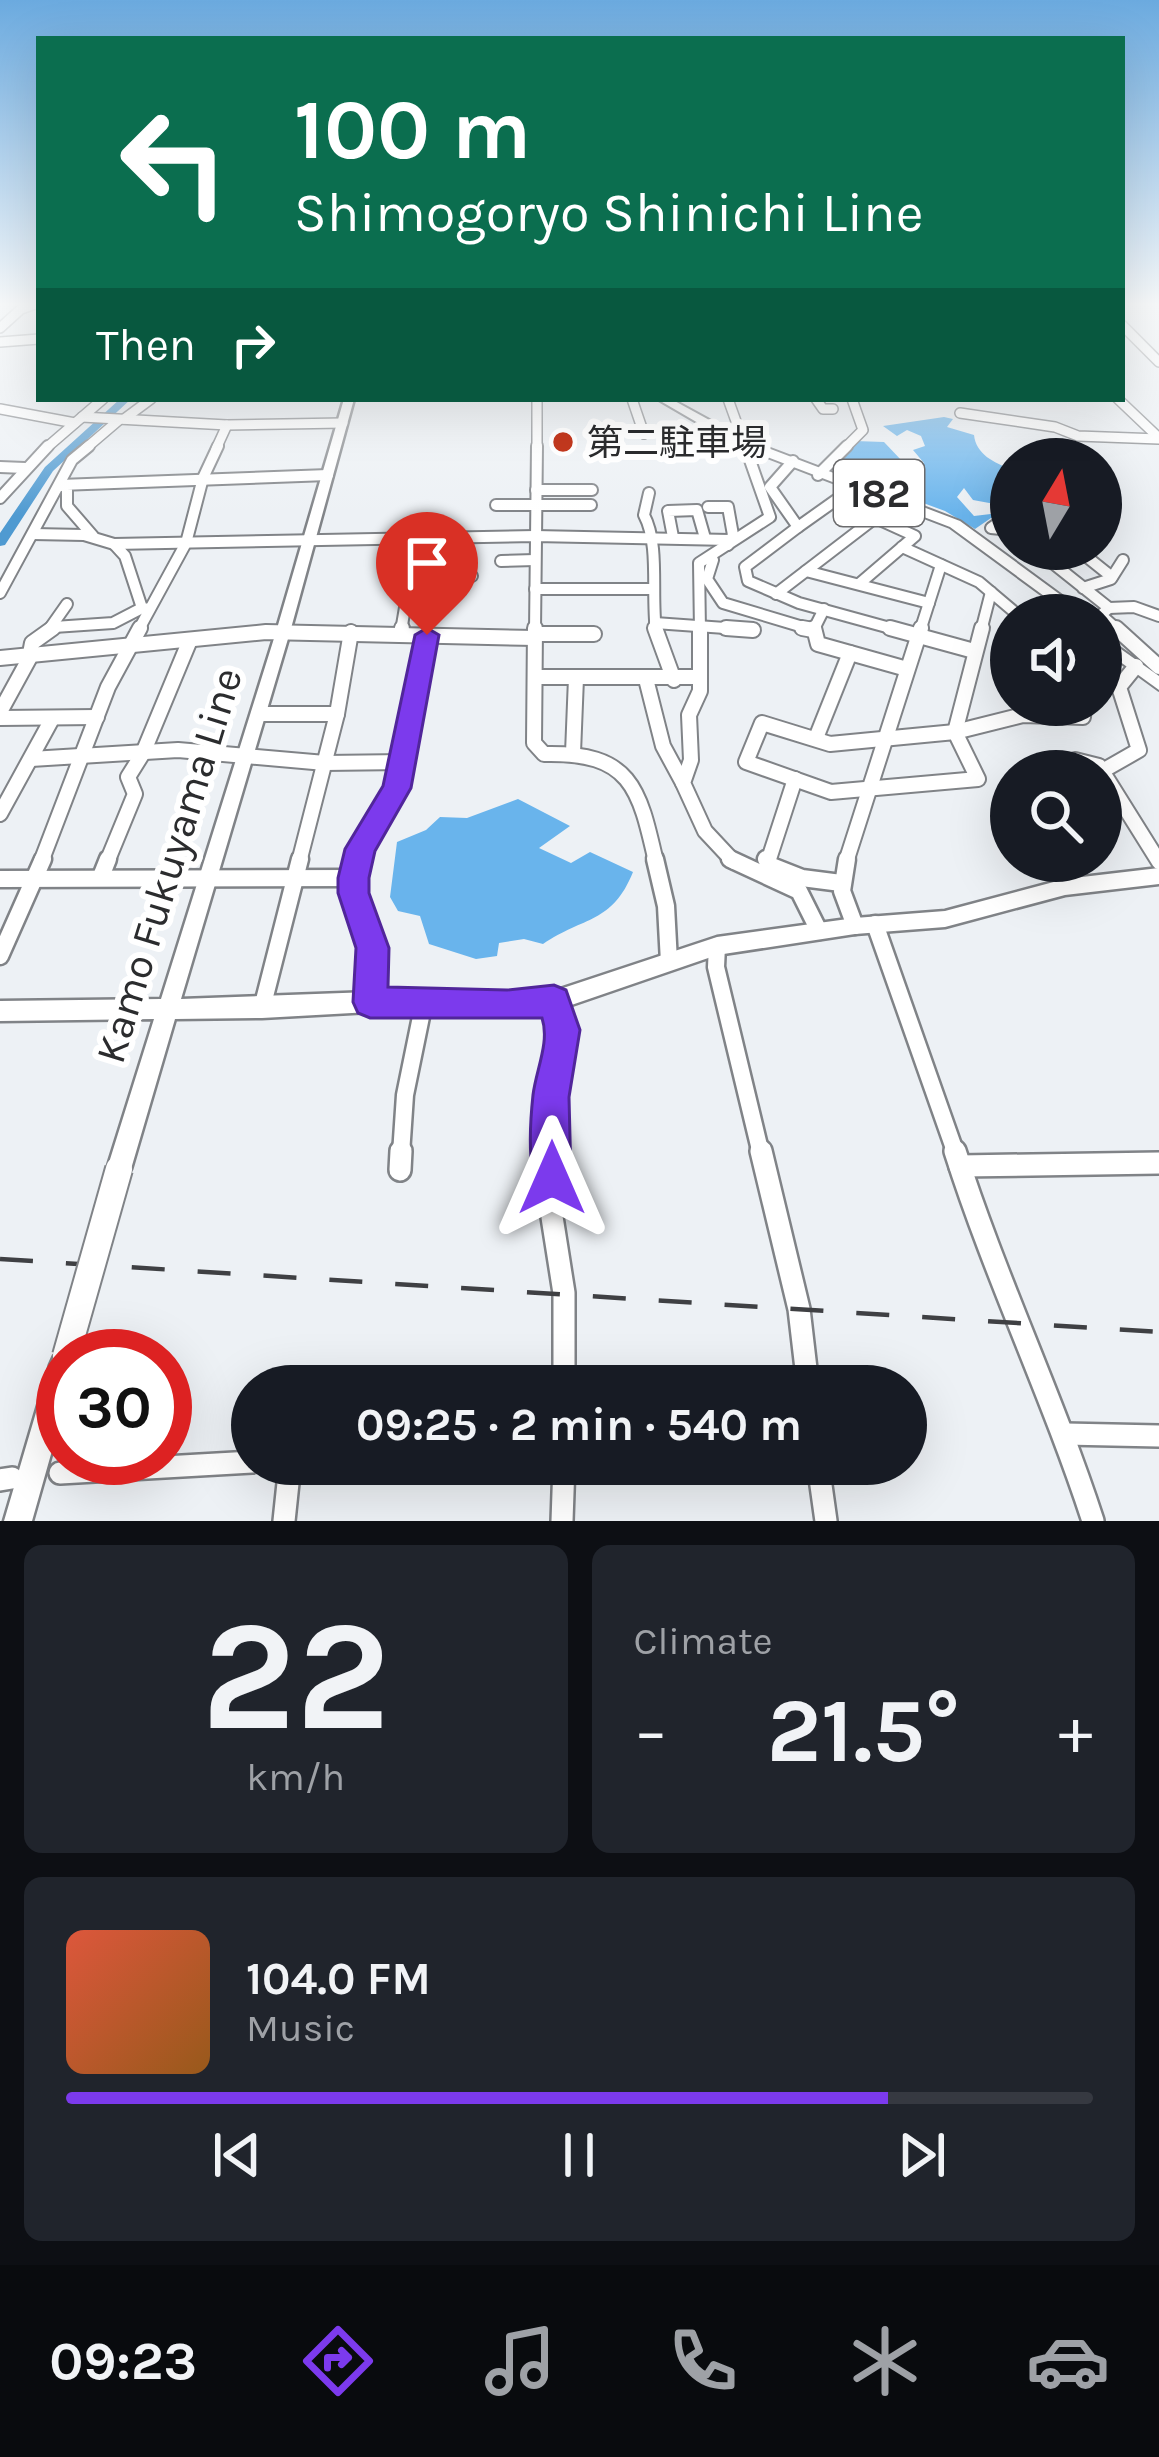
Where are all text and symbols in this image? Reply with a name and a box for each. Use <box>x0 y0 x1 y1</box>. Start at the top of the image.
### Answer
text: 100 m <box>294 81 531 179</box>
icon: left <box>96 84 252 240</box>
text: Shimogoryo Shinichi Line <box>294 181 923 245</box>
icon: right <box>220 312 286 378</box>
text: Then <box>96 319 196 371</box>
place label: 第二駐車場 <box>587 422 767 464</box>
marker: 第二駐車場 <box>550 429 576 455</box>
north arrow <box>990 438 1122 570</box>
map controls <box>990 438 1122 882</box>
road number: 182 <box>834 460 924 526</box>
pin <box>376 512 478 635</box>
icon: arrive <box>394 530 460 596</box>
button: sound <box>990 594 1122 726</box>
street label: Kamo Fukuyama Line <box>85 662 253 1069</box>
button: search <box>990 750 1122 882</box>
position arrow <box>489 1115 615 1241</box>
speed limit sign: 30 <box>36 1329 192 1485</box>
text: 09:25 · 2 min · 540 m <box>356 1399 802 1451</box>
text: 22 <box>201 1585 390 1767</box>
text: Climate <box>634 1618 773 1664</box>
text: 21.5° <box>767 1678 960 1784</box>
text: − <box>634 1692 668 1770</box>
text: + <box>1058 1692 1093 1770</box>
text: km/h <box>246 1754 345 1800</box>
text: 104.0 FM <box>246 1953 431 2005</box>
text: Music <box>246 2005 355 2051</box>
icon: previous <box>204 2122 270 2188</box>
icon: pause <box>546 2122 612 2188</box>
icon: next <box>889 2122 955 2188</box>
icon: directions <box>296 2319 380 2403</box>
icon: music <box>478 2319 562 2403</box>
icon: phone <box>661 2319 745 2403</box>
icon: climate <box>843 2319 927 2403</box>
icon: car <box>1026 2319 1110 2403</box>
text: 09:23 <box>49 2329 197 2393</box>

